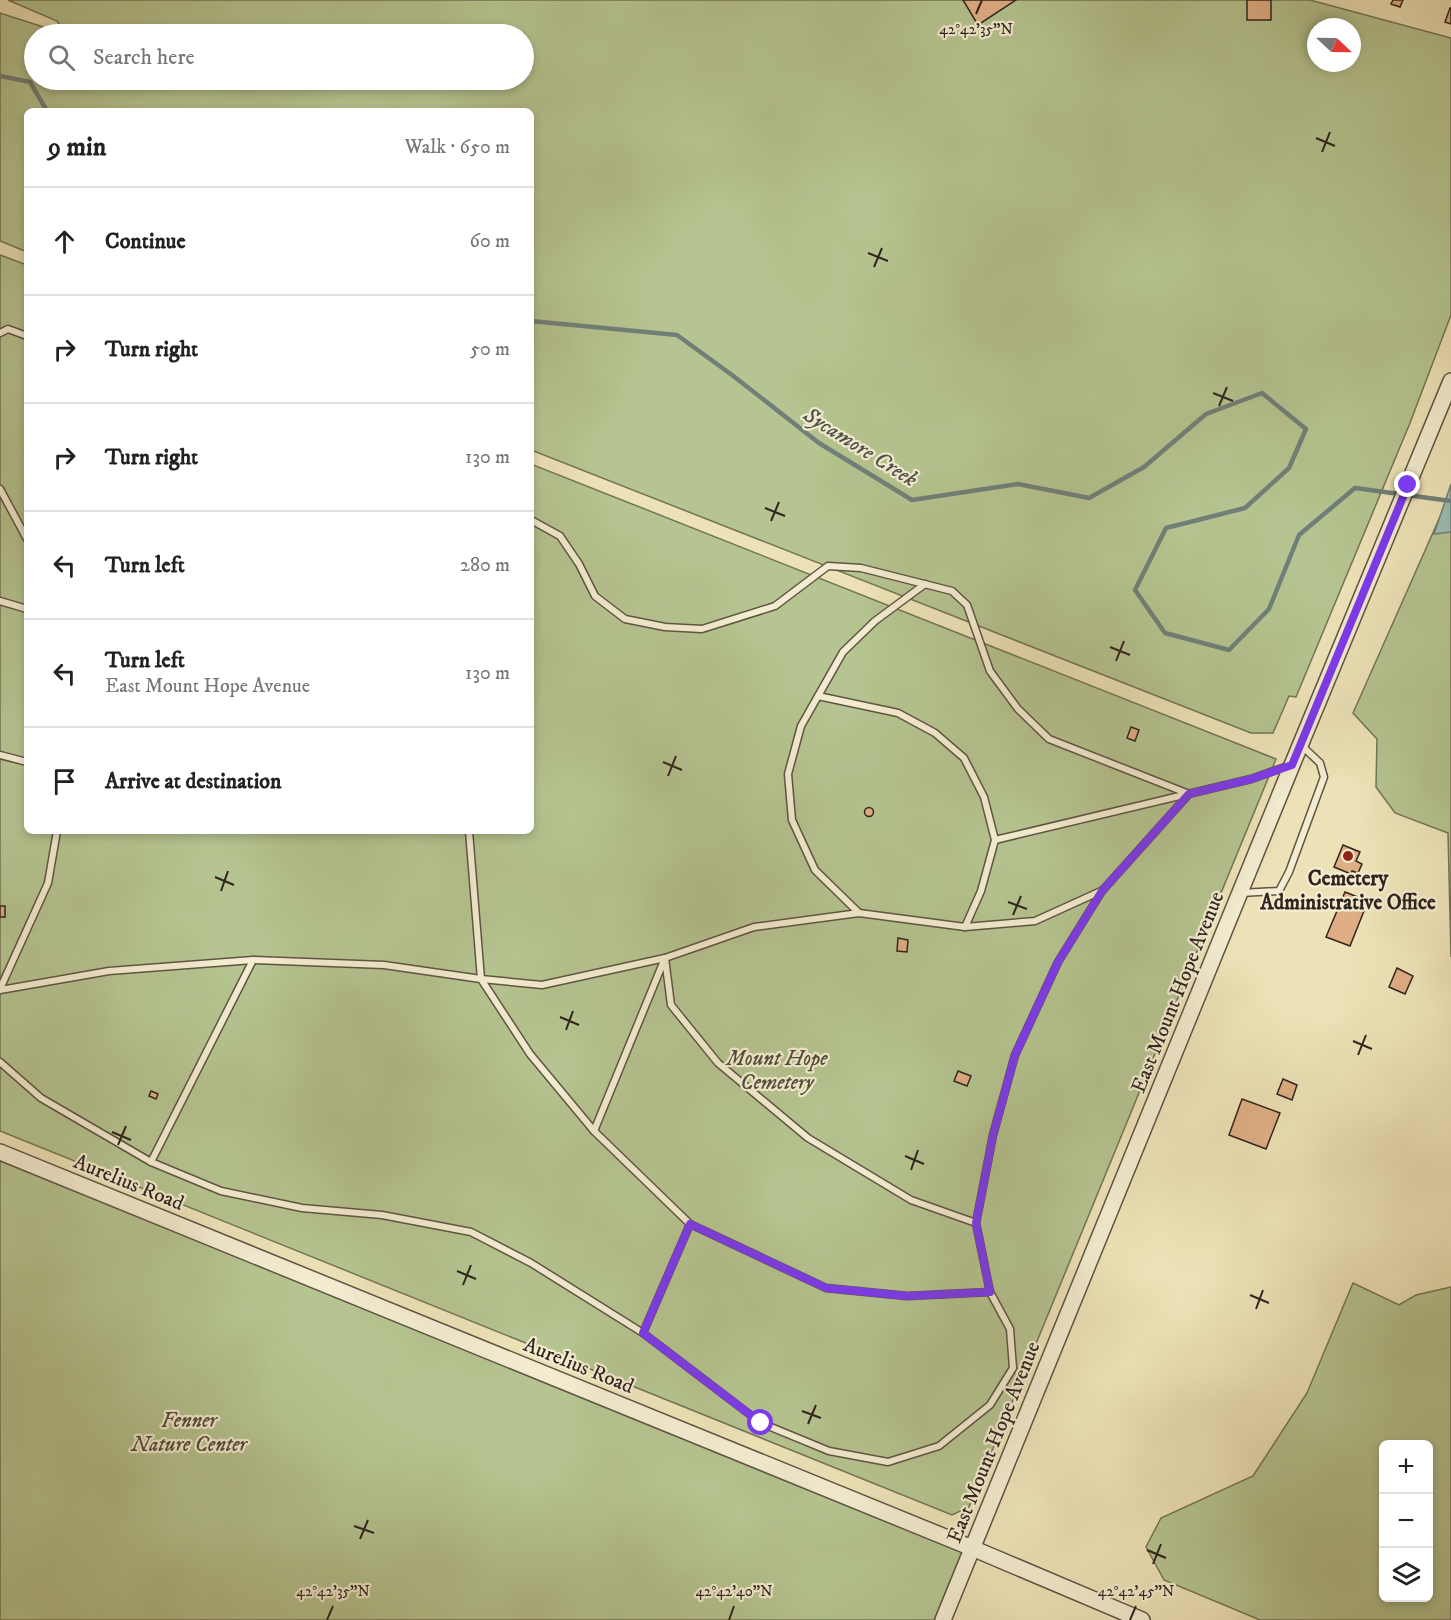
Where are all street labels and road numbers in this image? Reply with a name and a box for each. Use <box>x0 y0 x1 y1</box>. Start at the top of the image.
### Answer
street label: East Mount Hope Avenue <box>1126 887 1230 1097</box>
street label: Aurelius Road <box>70 1149 188 1217</box>
street label: Aurelius Road <box>520 1332 638 1400</box>
street label: East Mount Hope Avenue <box>942 1337 1046 1547</box>

